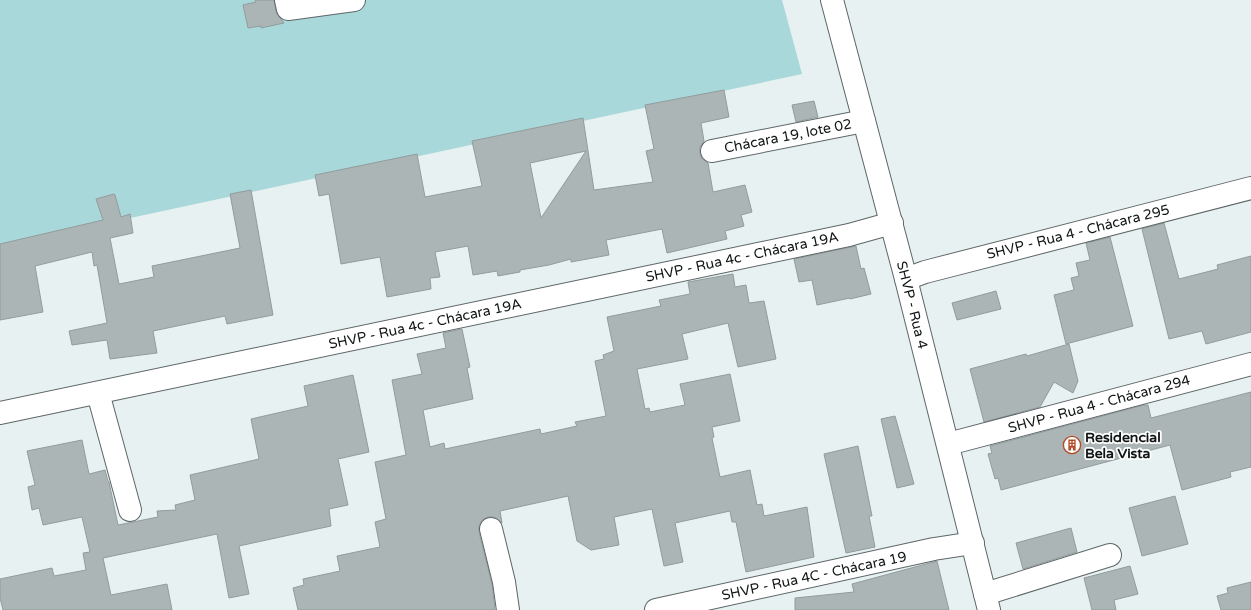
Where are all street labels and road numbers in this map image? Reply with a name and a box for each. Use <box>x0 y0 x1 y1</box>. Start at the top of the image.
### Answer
street label: Chácara 19, lote 02 <box>723 115 853 157</box>
street label: SHVP - Rua 4 - Chácara 295 <box>985 201 1171 263</box>
street label: SHVP - Rua 4c - Chácara 19A <box>644 228 840 286</box>
street label: SHVP - Rua 4 <box>893 259 931 351</box>
street label: SHVP - Rua 4c - Chácara 19A <box>327 295 523 353</box>
street label: SHVP - Rua 4 - Chácara 294 <box>1006 371 1192 437</box>
street label: SHVP - Rua 4C - Chácara 19 <box>720 548 908 604</box>

